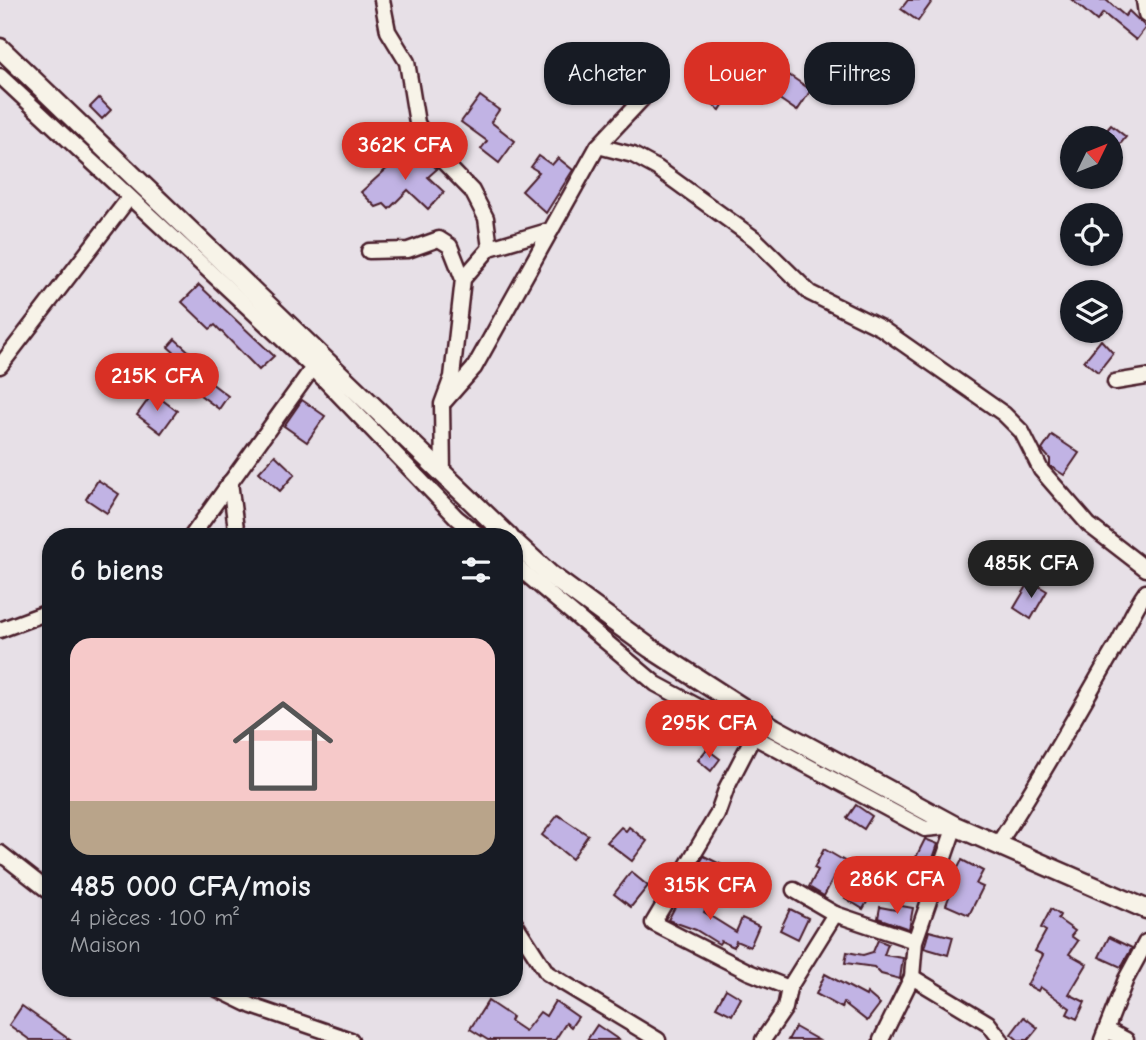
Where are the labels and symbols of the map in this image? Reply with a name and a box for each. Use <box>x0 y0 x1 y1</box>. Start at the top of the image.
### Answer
pin: 362K CFA <box>333 122 477 182</box>
north arrow <box>1060 126 1124 189</box>
pin: 215K CFA <box>85 354 229 413</box>
pin: 485K CFA <box>959 540 1103 600</box>
pin: 295K CFA <box>637 700 781 760</box>
pin: 286K CFA <box>825 856 969 916</box>
pin: 315K CFA <box>638 862 782 922</box>

